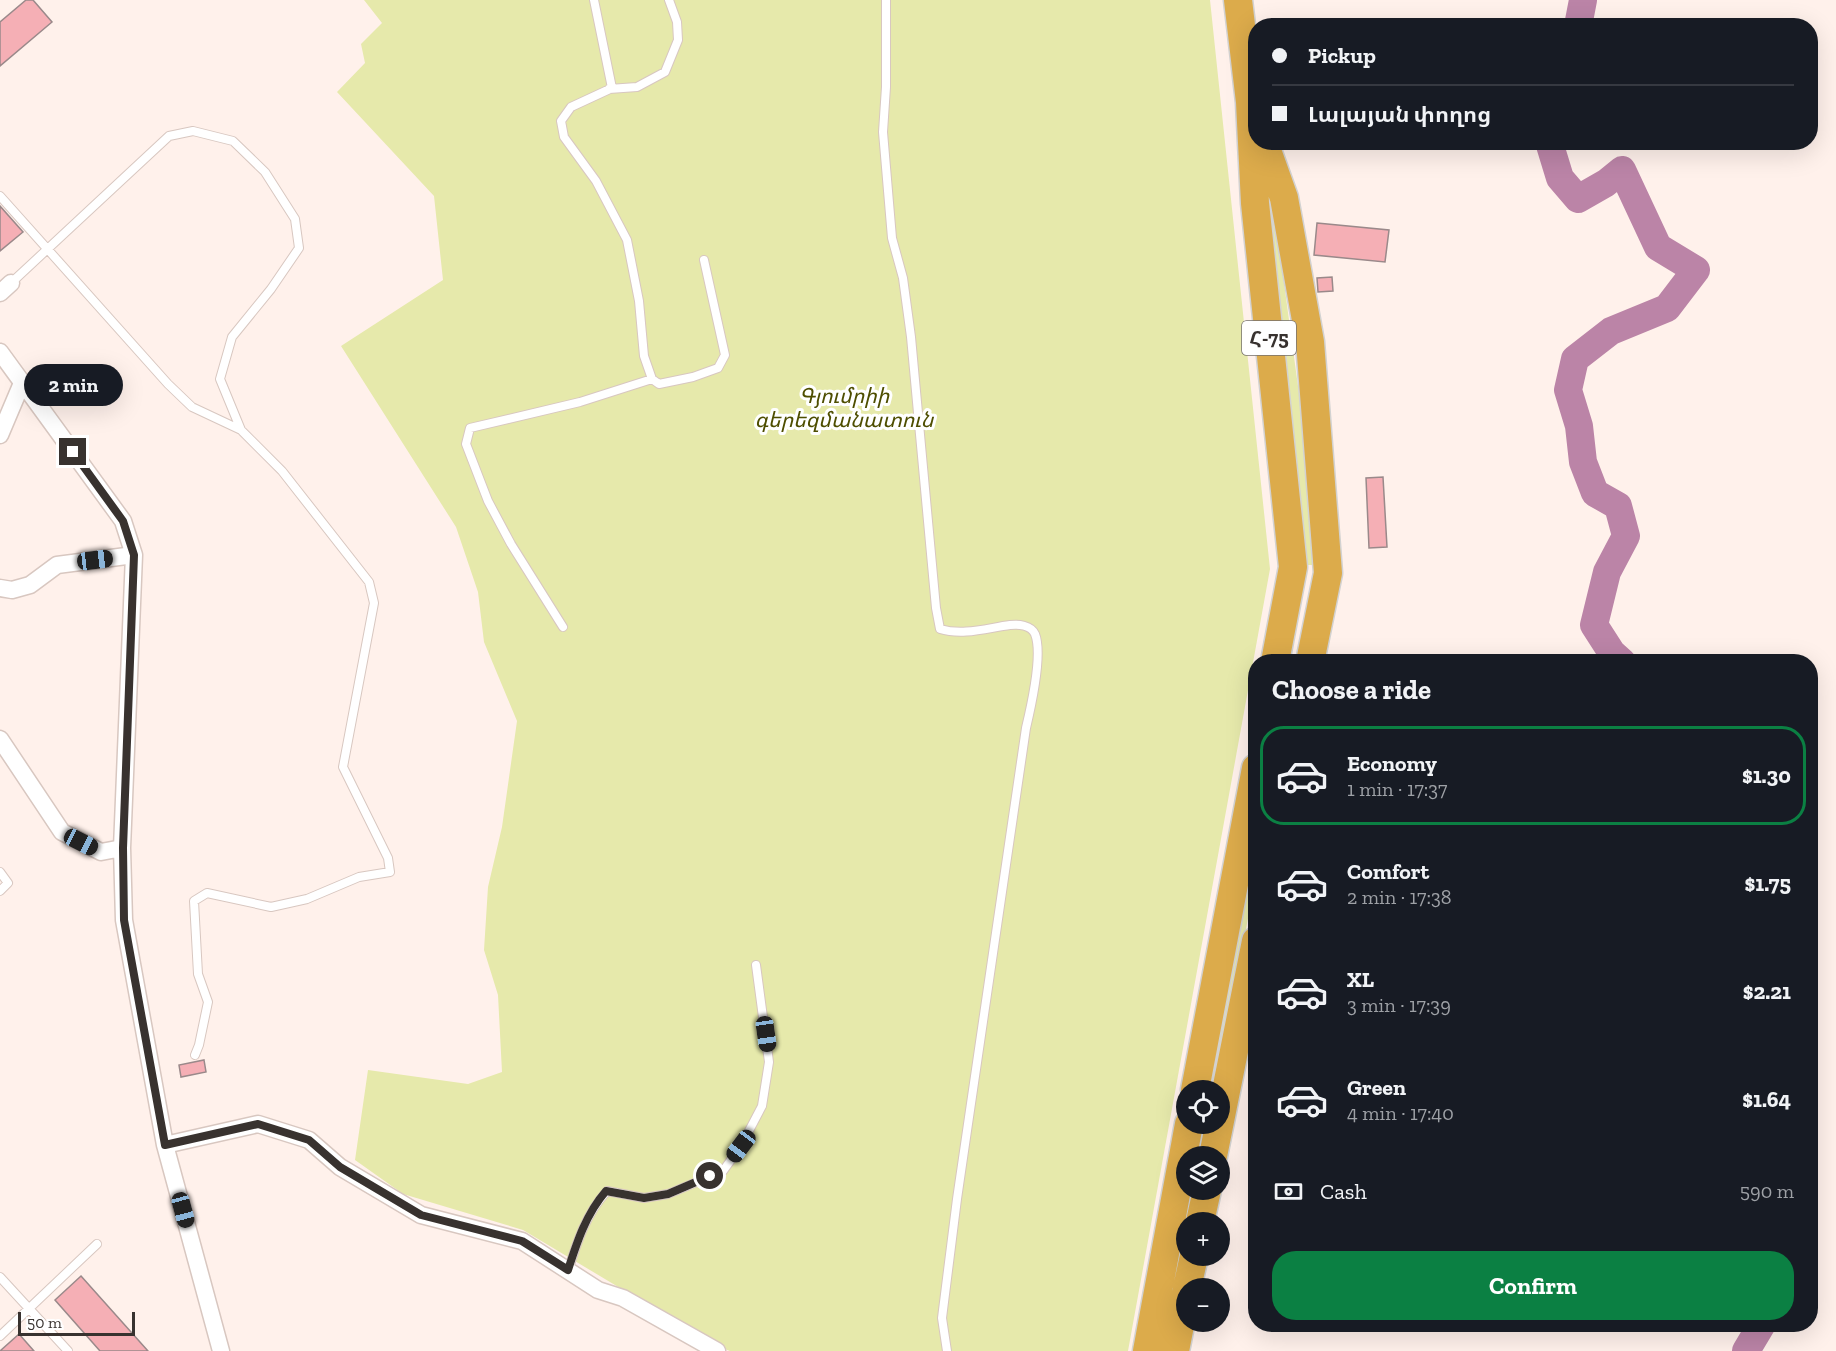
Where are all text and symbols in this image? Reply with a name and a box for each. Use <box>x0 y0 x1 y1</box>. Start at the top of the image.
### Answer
text: Pickup <box>1308 42 1376 69</box>
text: Լալայան փողոց <box>1308 101 1491 128</box>
road number: Հ-75 <box>1242 321 1296 355</box>
callout: 2 min <box>23 365 122 407</box>
text: 2 min <box>49 373 98 397</box>
park label: Գյումրիի գերեզմանատուն <box>755 383 935 432</box>
route end <box>59 438 86 465</box>
car <box>76 549 114 571</box>
text: Choose a ride <box>1272 674 1431 706</box>
icon: car <box>1275 749 1329 803</box>
text: Economy <box>1347 750 1437 777</box>
text: $1.30 <box>1742 762 1791 789</box>
text: 1 min · 17:37 <box>1347 777 1447 801</box>
car <box>61 826 101 858</box>
icon: car <box>1275 857 1329 911</box>
text: Comfort <box>1347 858 1429 885</box>
text: $1.75 <box>1745 870 1791 897</box>
text: 2 min · 17:38 <box>1347 885 1451 909</box>
icon: car <box>1275 965 1329 1019</box>
text: XL <box>1347 966 1374 993</box>
text: $2.21 <box>1743 978 1791 1005</box>
text: 3 min · 17:39 <box>1347 993 1451 1017</box>
car <box>755 1015 777 1053</box>
icon: car <box>1275 1073 1329 1127</box>
text: Green <box>1347 1074 1406 1101</box>
map controls <box>1176 1080 1230 1332</box>
button: locate <box>1176 1080 1230 1134</box>
text: $1.64 <box>1742 1086 1791 1113</box>
text: 4 min · 17:40 <box>1347 1101 1454 1125</box>
car <box>723 1126 759 1166</box>
button: layers <box>1176 1146 1230 1200</box>
route start <box>696 1162 723 1189</box>
icon: cash <box>1272 1175 1305 1208</box>
text: Cash <box>1320 1178 1367 1205</box>
text: 590 m <box>1740 1179 1794 1203</box>
car <box>170 1190 196 1230</box>
button: + <box>1176 1212 1230 1266</box>
button: Confirm <box>1272 1251 1794 1320</box>
button: − <box>1176 1278 1230 1332</box>
scale bar <box>18 1309 135 1336</box>
text: 50 m <box>27 1313 62 1332</box>

